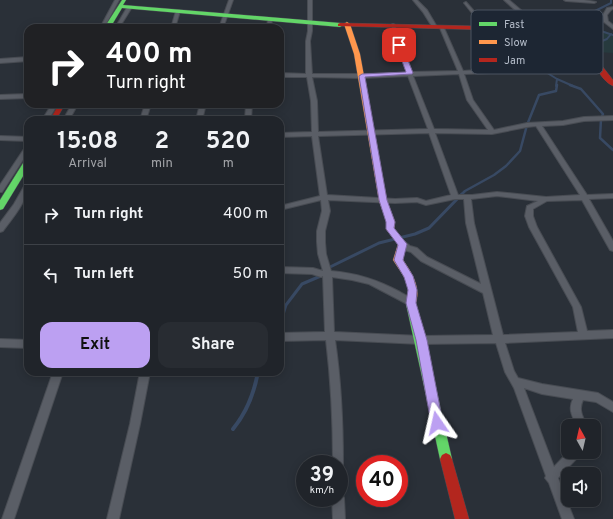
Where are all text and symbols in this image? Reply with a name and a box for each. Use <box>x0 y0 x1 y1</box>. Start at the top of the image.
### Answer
legend <box>471 10 603 74</box>
text: Fast <box>504 18 524 32</box>
pin <box>382 28 416 62</box>
icon: arrive <box>388 34 410 56</box>
text: Slow <box>504 36 527 50</box>
text: 400 m <box>106 37 192 73</box>
icon: right <box>40 40 92 92</box>
text: Jam <box>504 54 525 68</box>
text: Turn right <box>106 72 186 95</box>
text: 15:08 <box>57 127 118 157</box>
text: 2 <box>155 127 169 157</box>
text: 520 <box>206 127 251 157</box>
text: Arrival <box>68 156 107 172</box>
text: min <box>151 156 173 172</box>
text: m <box>223 156 234 172</box>
icon: right <box>40 204 62 226</box>
text: Turn right <box>74 205 143 224</box>
text: 400 m <box>223 205 268 224</box>
icon: left <box>40 264 62 286</box>
text: Turn left <box>74 265 134 284</box>
text: 50 m <box>233 265 268 284</box>
button: Exit <box>40 322 150 368</box>
button: Share <box>158 322 268 368</box>
position arrow <box>416 402 458 444</box>
north arrow <box>561 419 601 459</box>
map controls <box>561 419 601 507</box>
speed limit sign: 40 <box>356 455 408 507</box>
text: 39 <box>310 463 334 489</box>
button: sound <box>561 467 601 507</box>
text: km/h <box>310 484 334 497</box>

